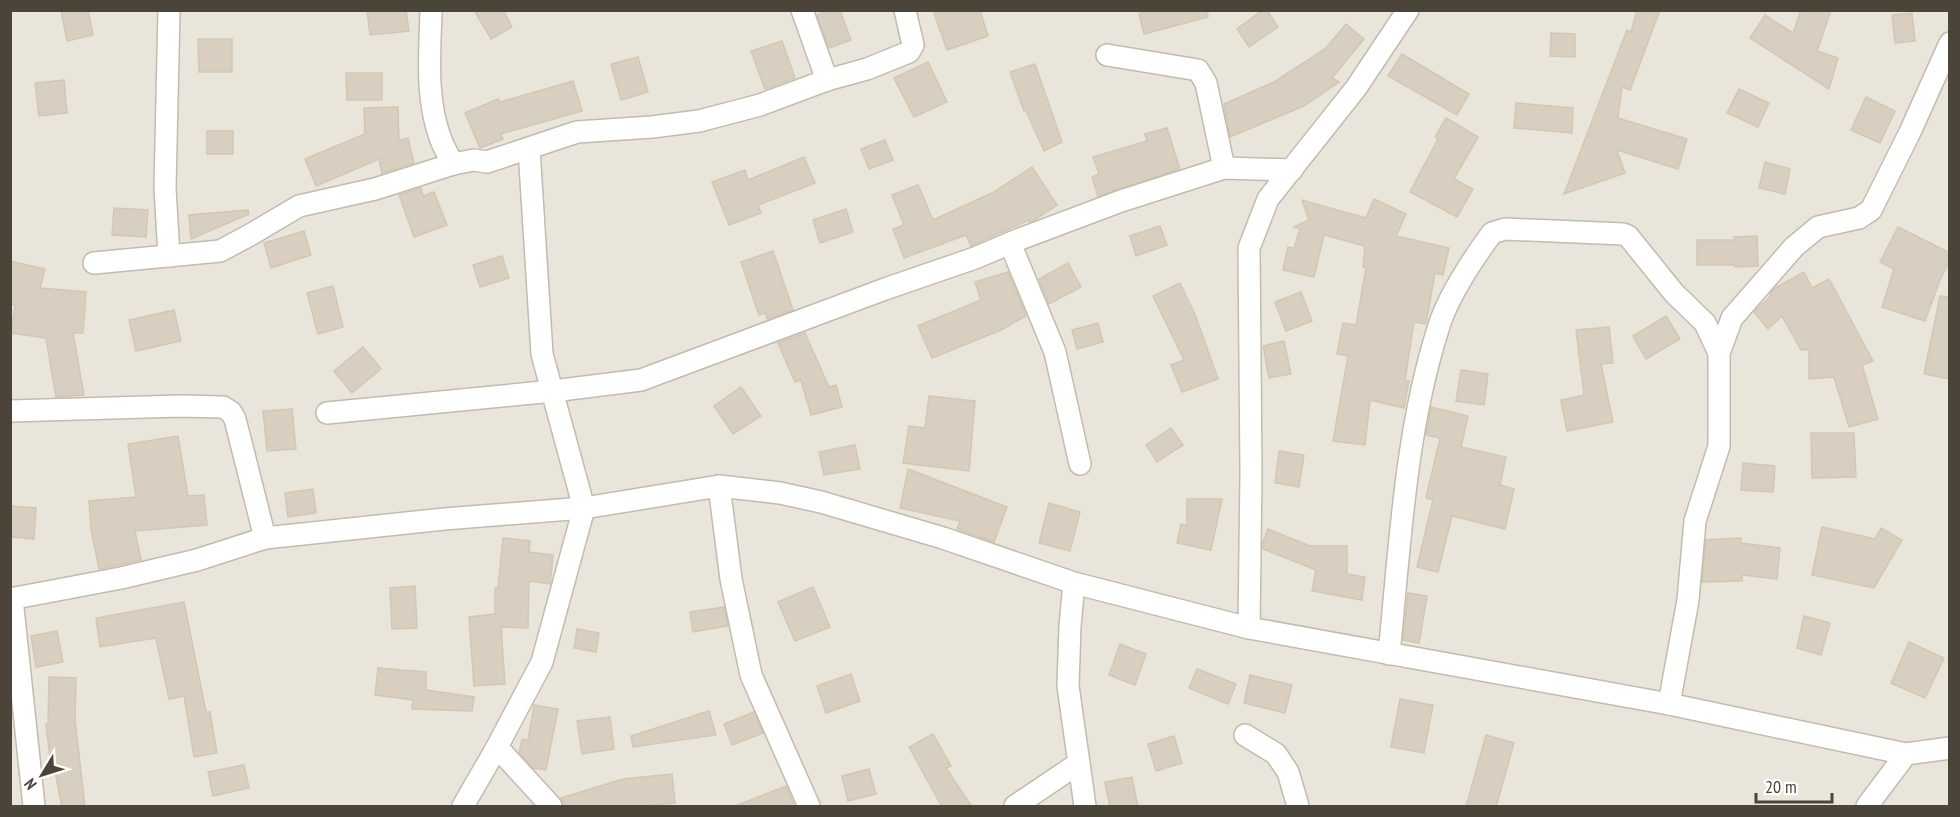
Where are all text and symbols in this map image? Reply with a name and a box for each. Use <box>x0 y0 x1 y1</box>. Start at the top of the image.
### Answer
north arrow <box>12 745 72 805</box>
scale bar <box>1756 766 1832 804</box>
text: N <box>20 775 41 794</box>
text: 20 m <box>1765 775 1797 798</box>

